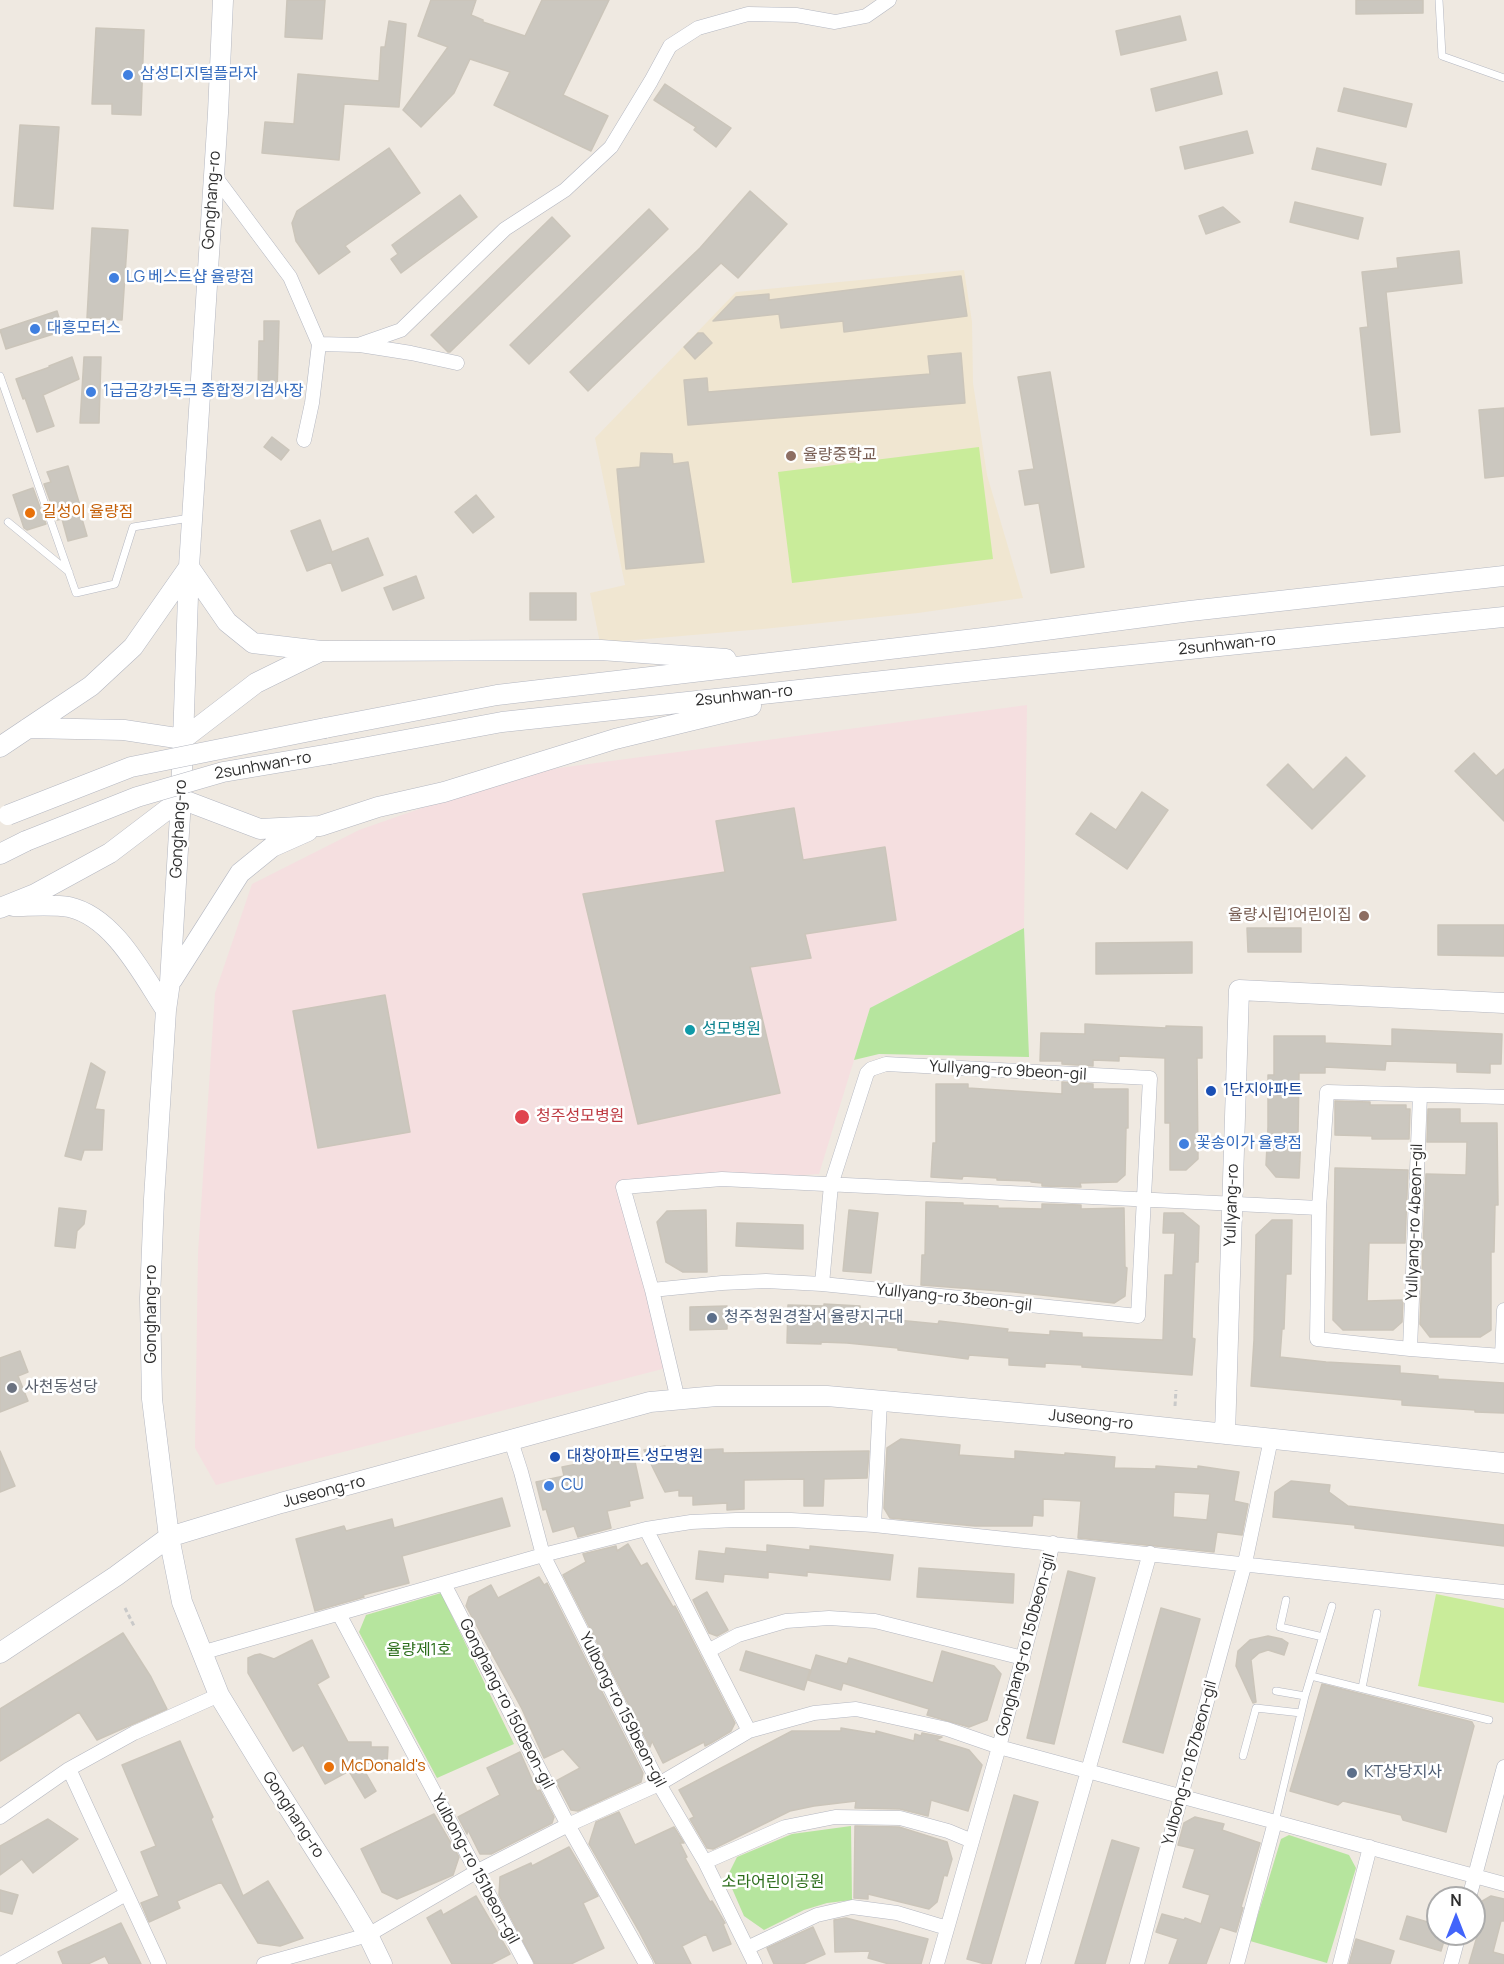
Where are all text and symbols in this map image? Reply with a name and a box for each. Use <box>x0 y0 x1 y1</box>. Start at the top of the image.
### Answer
place label: 삼성디지털플라자 <box>140 65 258 85</box>
marker: 삼성디지털플라자 <box>121 68 135 82</box>
street label: Gonghang-ro <box>199 150 225 250</box>
place label: LG 베스트샵 율량점 <box>126 268 255 288</box>
marker: LG 베스트샵 율량점 <box>107 271 121 285</box>
place label: 대흥모터스 <box>47 319 121 339</box>
marker: 대흥모터스 <box>28 322 42 336</box>
place label: 1급금강카독크 종합정기검사장 <box>103 382 304 402</box>
marker: 1급금강카독크 종합정기검사장 <box>84 385 98 399</box>
place label: 율량중학교 <box>803 446 877 466</box>
marker: 율량중학교 <box>784 449 798 463</box>
place label: 길성이 율량점 <box>42 503 134 523</box>
marker: 길성이 율량점 <box>23 506 37 520</box>
street label: 2sunhwan-ro <box>1177 630 1277 660</box>
street label: 2sunhwan-ro <box>694 681 794 711</box>
street label: 2sunhwan-ro <box>213 748 313 784</box>
street label: Gonghang-ro <box>167 779 191 879</box>
place label: 율량시립1어린이집 <box>1228 906 1352 926</box>
marker: 율량시립1어린이집 <box>1357 909 1371 923</box>
place label: 성모병원 <box>702 1020 761 1040</box>
marker: 성모병원 <box>683 1023 697 1037</box>
street label: Yullyang-ro 9beon-gil <box>929 1057 1087 1085</box>
place label: 1단지아파트 <box>1223 1081 1303 1101</box>
marker: 1단지아파트 <box>1204 1084 1218 1098</box>
place label: 청주성모병원 <box>536 1107 624 1127</box>
marker: 청주성모병원 <box>513 1108 531 1126</box>
place label: 꽃송이가 율량점 <box>1196 1134 1302 1154</box>
marker: 꽃송이가 율량점 <box>1177 1137 1191 1151</box>
street label: Yullyang-ro 4beon-gil <box>1403 1143 1427 1301</box>
street label: Yullyang-ro <box>1221 1163 1243 1247</box>
street label: Gonghang-ro <box>142 1265 162 1363</box>
street label: Yullyang-ro 3beon-gil <box>875 1280 1033 1316</box>
place label: 청주청원경찰서 율량지구대 <box>724 1308 904 1328</box>
marker: 청주청원경찰서 율량지구대 <box>705 1311 719 1325</box>
place label: 사천동성당 <box>24 1378 98 1398</box>
marker: 사천동성당 <box>5 1381 19 1395</box>
street label: Juseong-ro <box>1048 1406 1134 1434</box>
place label: 대창아파트.성모병원 <box>567 1447 704 1467</box>
marker: 대창아파트.성모병원 <box>548 1450 562 1464</box>
street label: Juseong-ro <box>281 1472 367 1512</box>
place label: CU <box>561 1476 584 1496</box>
marker: CU <box>542 1479 556 1493</box>
street label: Gonghang-ro 150beon-gil <box>992 1551 1060 1739</box>
street label: Gonghang-ro 150beon-gil <box>455 1616 557 1792</box>
street label: Yulbong-ro 159beon-gil <box>575 1629 669 1791</box>
park label: 율량제1호 <box>386 1641 452 1661</box>
street label: Yulbong-ro 167beon-gil <box>1159 1678 1221 1848</box>
place label: McDonald's <box>341 1757 426 1777</box>
marker: McDonald's <box>322 1760 336 1774</box>
place label: KT상당지사 <box>1364 1763 1442 1783</box>
marker: KT상당지사 <box>1345 1766 1359 1780</box>
street label: Gonghang-ro <box>258 1768 328 1862</box>
street label: Yulbong-ro 151beon-gil <box>427 1791 523 1947</box>
park label: 소라어린이공원 <box>721 1873 825 1893</box>
north arrow <box>1426 1886 1486 1946</box>
text: N <box>1450 1889 1462 1911</box>

